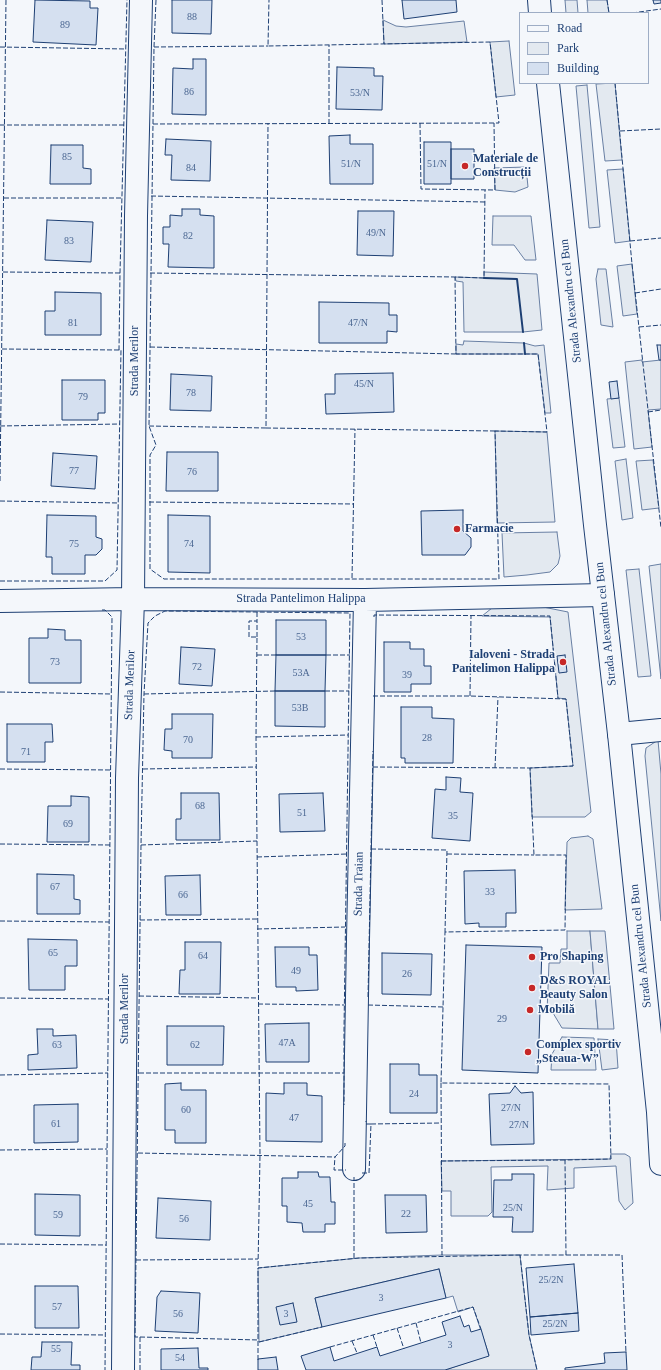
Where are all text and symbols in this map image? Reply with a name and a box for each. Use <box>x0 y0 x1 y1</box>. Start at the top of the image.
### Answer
house number: 88 <box>187 11 197 23</box>
legend <box>519 12 649 84</box>
house number: 89 <box>60 19 70 31</box>
text: Road <box>557 21 582 35</box>
text: Park <box>557 41 579 55</box>
text: Building <box>557 61 599 75</box>
house number: 86 <box>184 86 194 98</box>
house number: 53/N <box>350 87 370 99</box>
house number: 85 <box>62 151 72 163</box>
place label: Materiale de Construcții <box>473 152 538 180</box>
house number: 51/N <box>341 158 361 170</box>
house number: 51/N <box>427 158 447 170</box>
marker: Materiale de Construcții <box>460 161 470 171</box>
house number: 84 <box>186 162 196 174</box>
house number: 49/N <box>366 227 386 239</box>
house number: 82 <box>183 230 193 242</box>
house number: 83 <box>64 235 74 247</box>
street label: Strada Alexandru cel Bun <box>557 238 585 364</box>
house number: 81 <box>68 317 78 329</box>
house number: 47/N <box>348 317 368 329</box>
street label: Strada Merilor <box>128 326 142 396</box>
house number: 45/N <box>354 378 374 390</box>
house number: 78 <box>186 387 196 399</box>
house number: 79 <box>78 391 88 403</box>
house number: 77 <box>69 465 79 477</box>
house number: 76 <box>187 466 197 478</box>
place label: Farmacie <box>465 522 514 536</box>
marker: Farmacie <box>452 524 462 534</box>
house number: 75 <box>69 538 79 550</box>
house number: 74 <box>184 538 194 550</box>
street label: Strada Alexandru cel Bun <box>592 561 620 687</box>
street label: Strada Pantelimon Halippa <box>236 592 366 606</box>
house number: 53 <box>296 631 306 643</box>
place label: Ialoveni - Strada Pantelimon Halippa <box>452 648 555 676</box>
street label: Strada Merilor <box>122 650 138 720</box>
house number: 73 <box>50 656 60 668</box>
marker: Ialoveni - Strada Pantelimon Halippa <box>558 657 568 667</box>
house number: 72 <box>192 661 202 673</box>
house number: 53A <box>292 667 310 679</box>
house number: 39 <box>402 669 412 681</box>
house number: 53B <box>292 702 308 714</box>
house number: 28 <box>422 732 432 744</box>
house number: 70 <box>183 734 193 746</box>
house number: 71 <box>21 746 31 758</box>
house number: 68 <box>195 800 205 812</box>
house number: 51 <box>297 807 307 819</box>
house number: 35 <box>448 810 458 822</box>
house number: 69 <box>63 818 73 830</box>
street label: Strada Traian <box>351 852 367 916</box>
house number: 67 <box>50 881 60 893</box>
street label: Strada Alexandru cel Bun <box>627 883 655 1009</box>
house number: 33 <box>485 886 495 898</box>
house number: 66 <box>178 889 188 901</box>
house number: 65 <box>48 947 58 959</box>
house number: 64 <box>198 950 208 962</box>
place label: Pro Shaping <box>540 950 603 964</box>
marker: Pro Shaping <box>527 952 537 962</box>
house number: 49 <box>291 965 301 977</box>
house number: 26 <box>402 968 412 980</box>
street label: Strada Merilor <box>118 974 132 1044</box>
place label: D&S ROYAL Beauty Salon <box>540 974 611 1002</box>
marker: D&S ROYAL Beauty Salon <box>527 983 537 993</box>
place label: Mobilă <box>538 1003 575 1017</box>
marker: Mobilă <box>525 1005 535 1015</box>
house number: 29 <box>497 1013 507 1025</box>
house number: 47A <box>278 1037 296 1049</box>
place label: Complex sportiv „Steaua-W” <box>536 1038 621 1066</box>
house number: 63 <box>52 1039 62 1051</box>
house number: 62 <box>190 1039 200 1051</box>
marker: Complex sportiv „Steaua-W” <box>523 1047 533 1057</box>
house number: 24 <box>409 1088 419 1100</box>
house number: 27/N <box>501 1102 521 1114</box>
house number: 60 <box>181 1104 191 1116</box>
house number: 47 <box>289 1112 299 1124</box>
house number: 61 <box>51 1118 61 1130</box>
house number: 27/N <box>509 1119 529 1131</box>
house number: 45 <box>303 1198 313 1210</box>
house number: 25/N <box>503 1202 523 1214</box>
house number: 22 <box>401 1208 411 1220</box>
house number: 59 <box>53 1209 63 1221</box>
house number: 56 <box>179 1213 189 1225</box>
house number: 25/2N <box>538 1274 564 1286</box>
house number: 3 <box>378 1292 384 1304</box>
house number: 57 <box>52 1301 62 1313</box>
house number: 56 <box>173 1308 183 1320</box>
house number: 3 <box>284 1308 288 1320</box>
house number: 25/2N <box>542 1318 568 1330</box>
house number: 3 <box>448 1339 452 1351</box>
house number: 55 <box>51 1343 61 1355</box>
house number: 54 <box>175 1352 185 1364</box>

